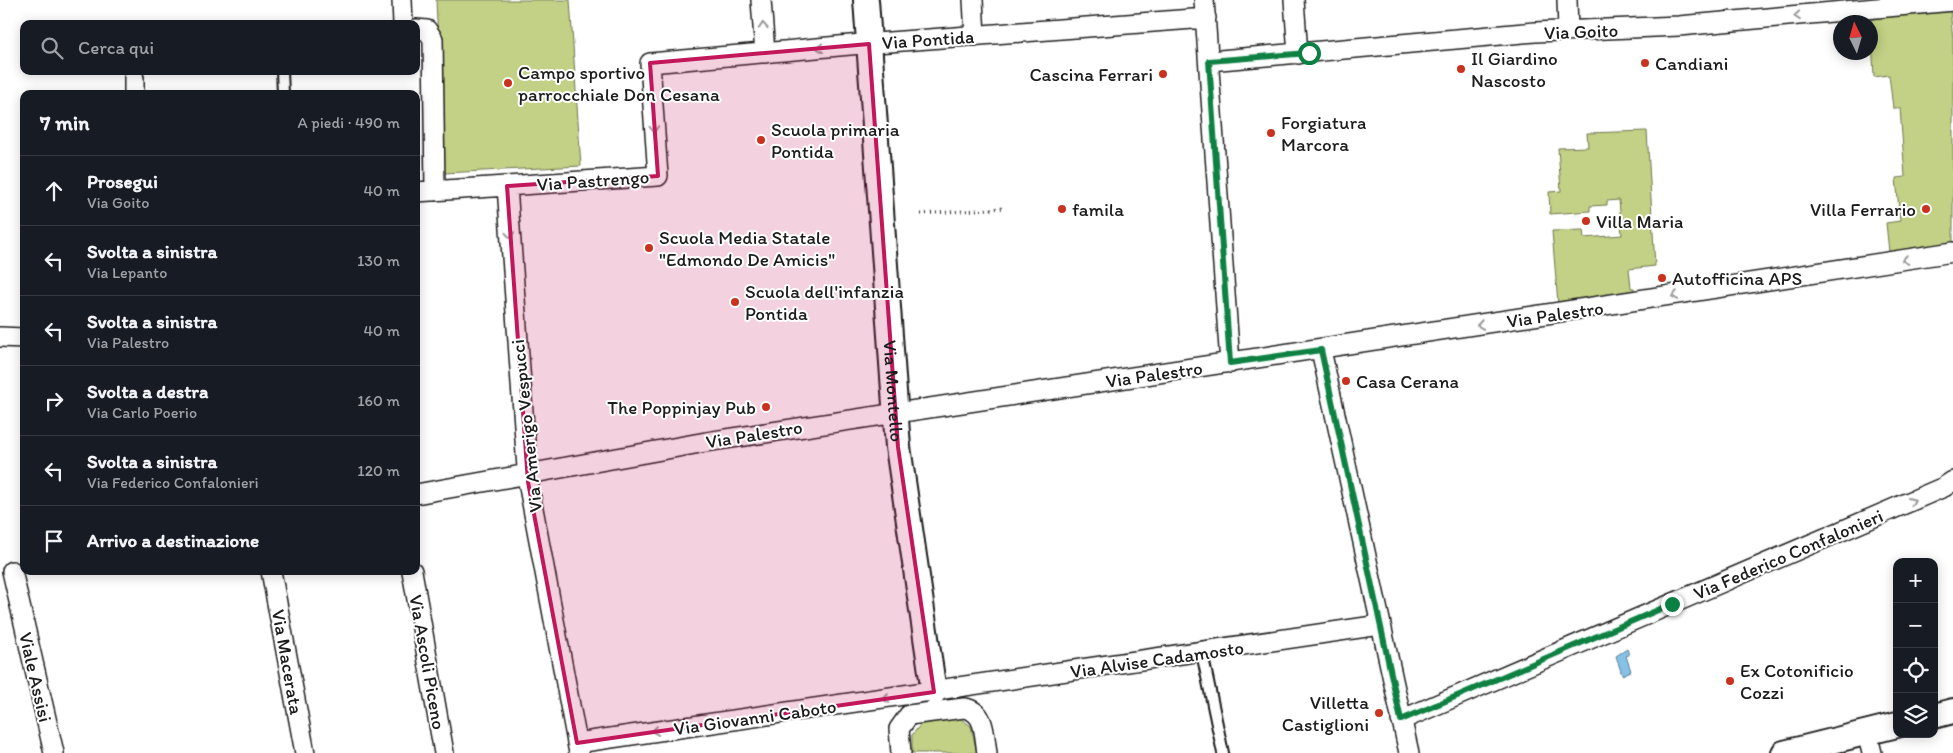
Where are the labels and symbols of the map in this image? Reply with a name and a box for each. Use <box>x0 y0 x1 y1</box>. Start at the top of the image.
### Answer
one-way arrow <box>1793 11 1801 22</box>
north arrow <box>1833 15 1878 60</box>
street label: Via Goito <box>1544 19 1618 44</box>
one-way arrow <box>758 22 769 30</box>
street label: Via Pontida <box>881 25 975 54</box>
one-way arrow <box>816 42 824 53</box>
route start <box>1298 42 1321 65</box>
place label: Il Giardino Nascosto <box>1471 47 1558 92</box>
place label: Candiani <box>1655 52 1728 75</box>
marker: Candiani <box>1639 57 1651 69</box>
place label: Campo sportivo parrocchiale Don Cesana <box>518 61 720 106</box>
place label: Cascina Ferrari <box>1029 63 1153 86</box>
marker: Il Giardino Nascosto <box>1455 63 1467 75</box>
marker: Cascina Ferrari <box>1157 68 1169 80</box>
marker: Campo sportivo parrocchiale Don Cesana <box>502 77 514 89</box>
place label: Forgiatura Marcora <box>1281 111 1366 156</box>
place label: Scuola primaria Pontida <box>771 118 900 163</box>
one-way arrow <box>649 126 660 134</box>
marker: Forgiatura Marcora <box>1265 127 1277 139</box>
marker: Scuola primaria Pontida <box>755 134 767 146</box>
street label: Via Pastrengo <box>536 165 650 196</box>
place label: famila <box>1072 198 1124 221</box>
place label: Villa Ferrario <box>1810 198 1916 221</box>
marker: famila <box>1056 203 1068 215</box>
marker: Villa Ferrario <box>1920 203 1932 215</box>
place label: Villa Maria <box>1596 210 1683 233</box>
marker: Villa Maria <box>1580 215 1592 227</box>
place label: Scuola Media Statale "Edmondo De Amicis" <box>659 226 835 271</box>
one-way arrow <box>504 231 515 239</box>
marker: Scuola Media Statale "Edmondo De Amicis" <box>643 242 655 254</box>
one-way arrow <box>1901 255 1909 265</box>
place label: Autofficina APS <box>1672 267 1802 290</box>
marker: Autofficina APS <box>1656 272 1668 284</box>
place label: Scuola dell'infanzia Pontida <box>745 280 904 325</box>
one-way arrow <box>1671 291 1680 301</box>
marker: Scuola dell'infanzia Pontida <box>729 296 741 308</box>
street label: Via Palestro <box>1505 296 1605 333</box>
one-way arrow <box>1475 319 1483 330</box>
street label: Via Amerigo Vespucci <box>506 338 547 514</box>
street label: Via Montello <box>878 339 909 443</box>
street label: Via Palestro <box>1104 356 1204 393</box>
place label: Casa Cerana <box>1356 370 1459 393</box>
marker: Casa Cerana <box>1340 375 1352 387</box>
place label: The Poppinjay Pub <box>607 396 756 419</box>
marker: The Poppinjay Pub <box>760 401 772 413</box>
street label: Via Palestro <box>704 415 804 453</box>
one-way arrow <box>1907 496 1916 507</box>
street label: Via Federico Confalonieri <box>1690 504 1887 605</box>
street label: Via Ascoli Piceno <box>404 593 451 731</box>
route end <box>1661 593 1684 616</box>
street label: Via Macerata <box>267 608 308 717</box>
street label: Viale Assisi <box>14 630 57 724</box>
street label: Via Alvise Cadamosto <box>1069 636 1245 683</box>
place label: Ex Cotonificio Cozzi <box>1740 659 1854 704</box>
marker: Ex Cotonificio Cozzi <box>1724 675 1736 687</box>
place label: Villetta Castiglioni <box>1282 691 1369 736</box>
one-way arrow <box>881 693 890 703</box>
street label: Via Giovanni Caboto <box>672 695 838 740</box>
marker: Villetta Castiglioni <box>1373 707 1385 719</box>
one-way arrow <box>651 725 659 736</box>

